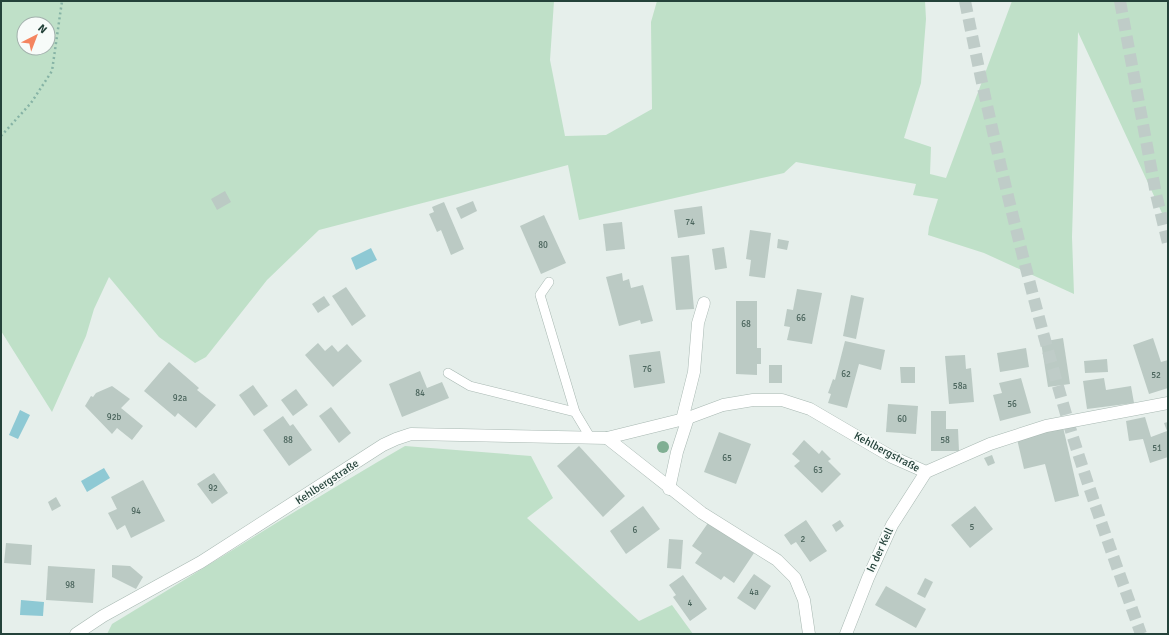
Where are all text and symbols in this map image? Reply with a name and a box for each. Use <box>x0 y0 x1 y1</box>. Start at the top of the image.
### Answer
north arrow <box>16 16 56 56</box>
text: N <box>35 22 50 36</box>
house number: 74 <box>685 217 695 228</box>
house number: 80 <box>538 240 548 251</box>
house number: 66 <box>796 313 806 324</box>
house number: 68 <box>741 319 751 330</box>
house number: 76 <box>642 364 652 375</box>
house number: 62 <box>841 369 851 380</box>
house number: 52 <box>1151 370 1161 381</box>
house number: 58a <box>953 381 968 392</box>
house number: 84 <box>415 388 425 399</box>
house number: 92a <box>173 393 188 404</box>
house number: 56 <box>1007 399 1017 410</box>
house number: 92b <box>107 412 121 423</box>
house number: 60 <box>897 414 907 425</box>
street label: Kehlbergstraße <box>852 429 922 475</box>
house number: 88 <box>283 435 293 446</box>
house number: 58 <box>940 435 950 446</box>
house number: 51 <box>1152 443 1162 454</box>
house number: 65 <box>722 453 732 464</box>
street label: Kehlbergstraße <box>293 457 361 507</box>
house number: 63 <box>813 465 823 476</box>
house number: 92 <box>208 483 218 494</box>
house number: 94 <box>131 506 141 517</box>
house number: 5 <box>970 522 975 533</box>
house number: 6 <box>633 525 638 536</box>
street label: In der Kell <box>864 526 896 574</box>
house number: 2 <box>801 534 806 545</box>
house number: 98 <box>65 580 75 591</box>
house number: 4a <box>749 587 759 598</box>
house number: 4 <box>688 598 693 609</box>

